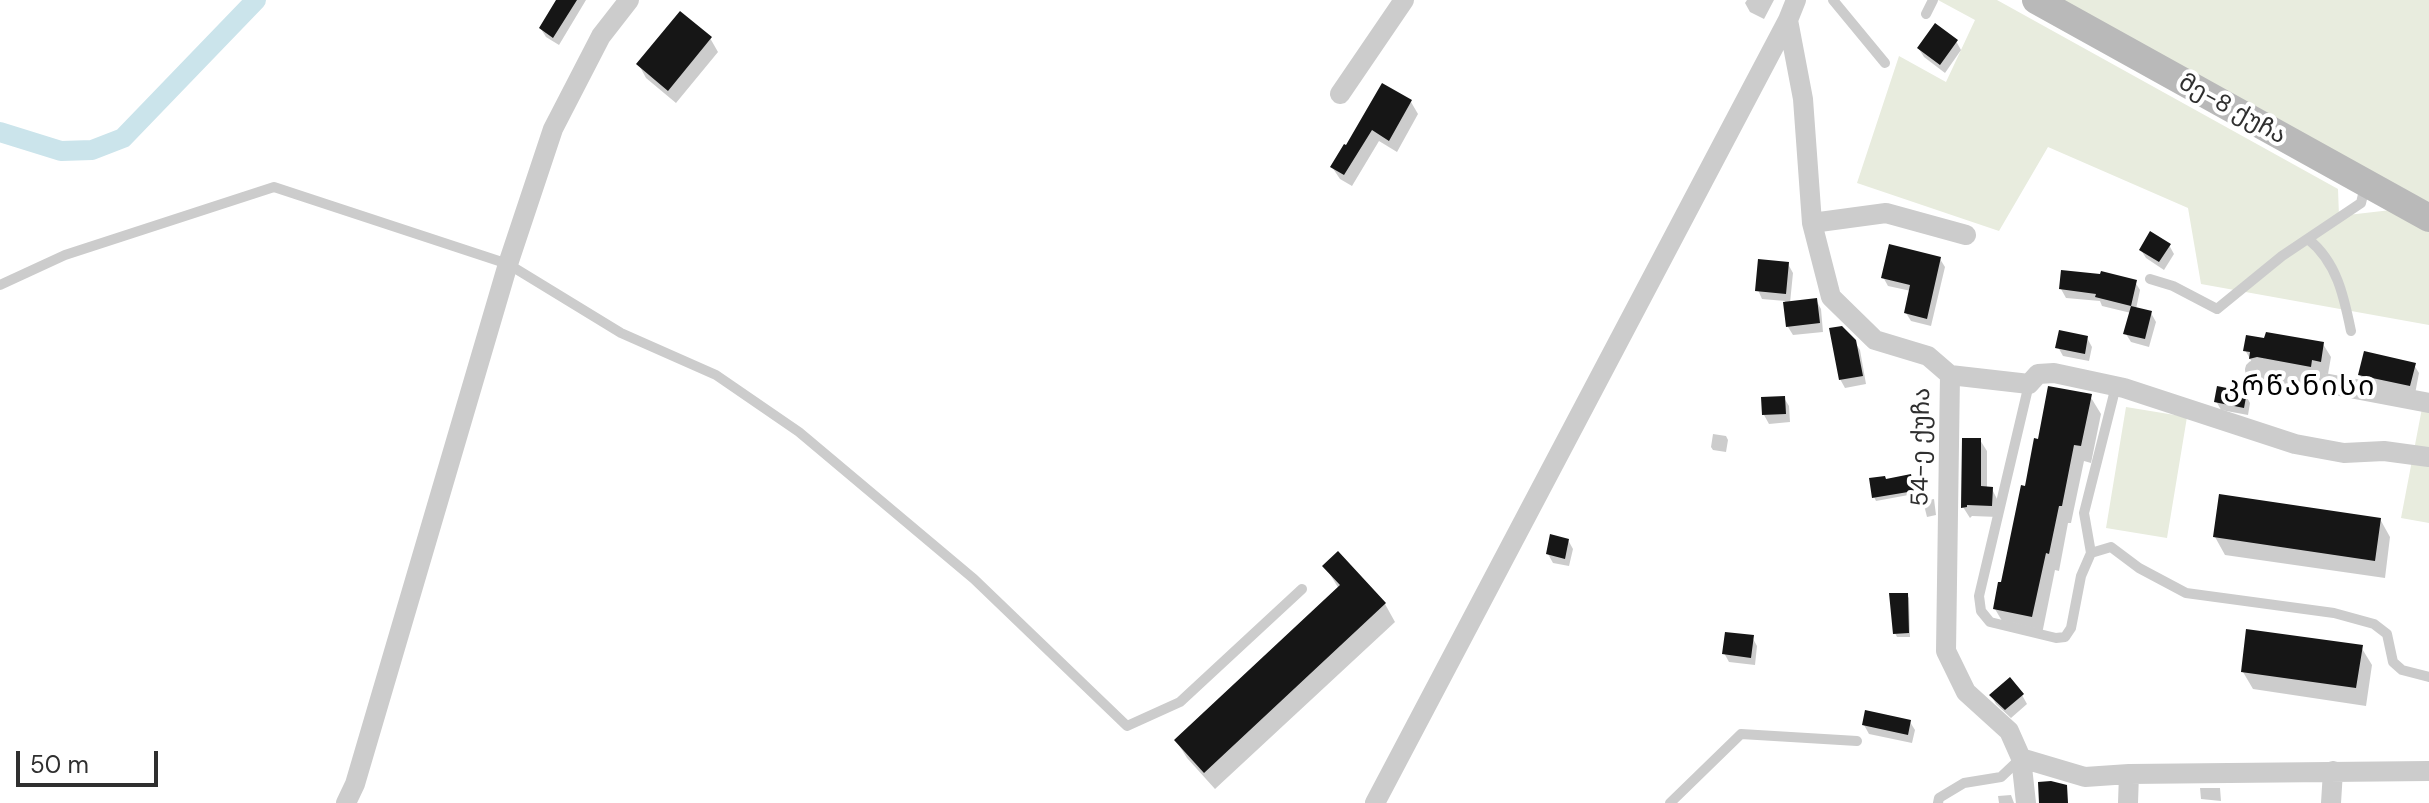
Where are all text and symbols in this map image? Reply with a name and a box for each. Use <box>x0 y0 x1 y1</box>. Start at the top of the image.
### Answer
street label: მე-8 ქუჩა <box>2173 69 2291 151</box>
district label: კრწანისი <box>2224 371 2376 405</box>
street label: 54-ე ქუჩა <box>1907 387 1937 507</box>
scale bar <box>20 735 162 785</box>
text: 50 m <box>30 749 89 780</box>

